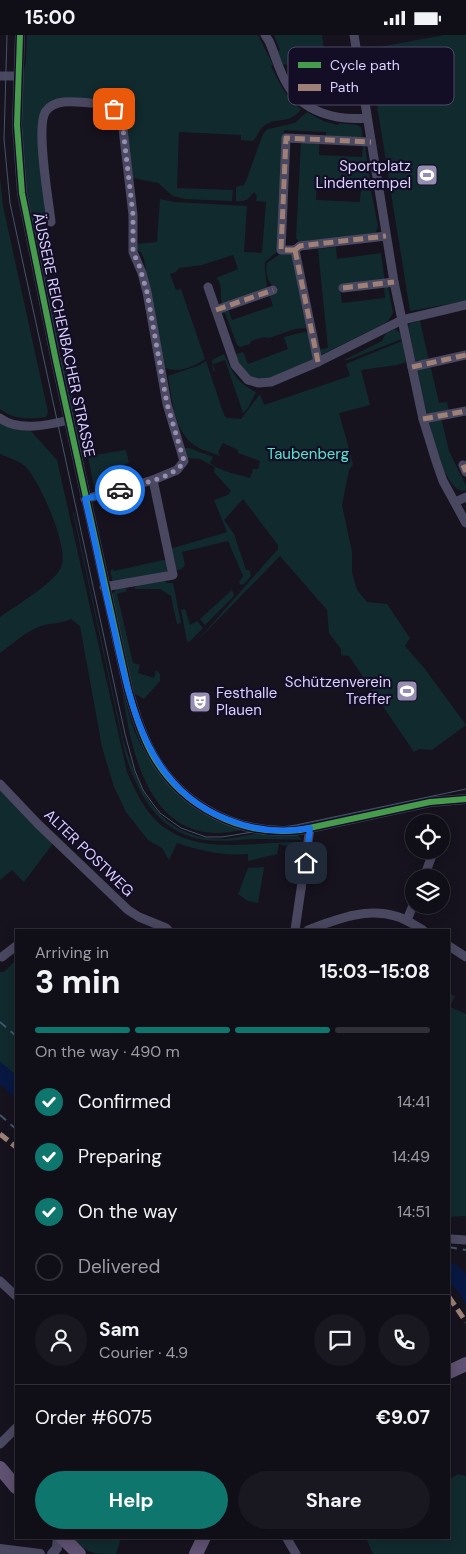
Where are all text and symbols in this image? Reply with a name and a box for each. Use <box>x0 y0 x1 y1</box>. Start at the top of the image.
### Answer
text: 15:00 <box>25 5 75 30</box>
legend <box>288 47 454 105</box>
text: Cycle path <box>330 56 400 74</box>
text: Path <box>330 78 359 96</box>
pin <box>93 88 135 130</box>
icon: bag <box>100 95 128 123</box>
place label: Sportplatz Lindentempel <box>316 156 411 193</box>
sports icon: Sportplatz Lindentempel <box>415 163 439 187</box>
street label: ÄUSSERE REICHENBACHER STRASSE <box>28 211 100 459</box>
park label: Taubenberg <box>267 444 349 464</box>
courier <box>95 465 145 515</box>
icon: car <box>106 476 134 504</box>
place label: Schützenverein Treffer <box>285 672 391 709</box>
sports icon: Schützenverein Treffer <box>395 679 419 703</box>
place label: Festhalle Plauen <box>216 683 277 720</box>
theatre icon: Festhalle Plauen <box>188 690 212 714</box>
street label: ALTER POSTWEG <box>40 805 138 901</box>
map controls <box>405 814 450 914</box>
button: locate <box>405 814 450 859</box>
pin <box>285 842 327 884</box>
icon: home <box>292 849 320 877</box>
button: layers <box>405 869 450 914</box>
text: Arriving in <box>35 942 109 963</box>
text: 15:03–15:08 <box>319 959 430 984</box>
text: 3 min <box>35 961 120 1003</box>
text: On the way · 490 m <box>35 1041 180 1062</box>
icon: check <box>35 1088 63 1116</box>
text: Confirmed <box>78 1089 171 1114</box>
text: 14:41 <box>397 1091 430 1112</box>
icon: check <box>35 1143 63 1171</box>
text: Preparing <box>78 1144 162 1169</box>
text: 14:49 <box>392 1146 430 1167</box>
icon: check <box>35 1198 63 1226</box>
text: On the way <box>78 1199 178 1224</box>
text: 14:51 <box>397 1201 430 1222</box>
text: Delivered <box>78 1254 160 1279</box>
button: person <box>35 1314 87 1366</box>
button: chat <box>314 1314 366 1366</box>
button: phone <box>378 1314 430 1366</box>
text: Sam <box>99 1317 140 1342</box>
text: Courier · 4.9 <box>99 1342 188 1363</box>
text: Order #6075 <box>35 1405 152 1430</box>
text: €9.07 <box>376 1405 430 1430</box>
button: Help <box>35 1471 228 1529</box>
button: Share <box>238 1471 430 1529</box>

